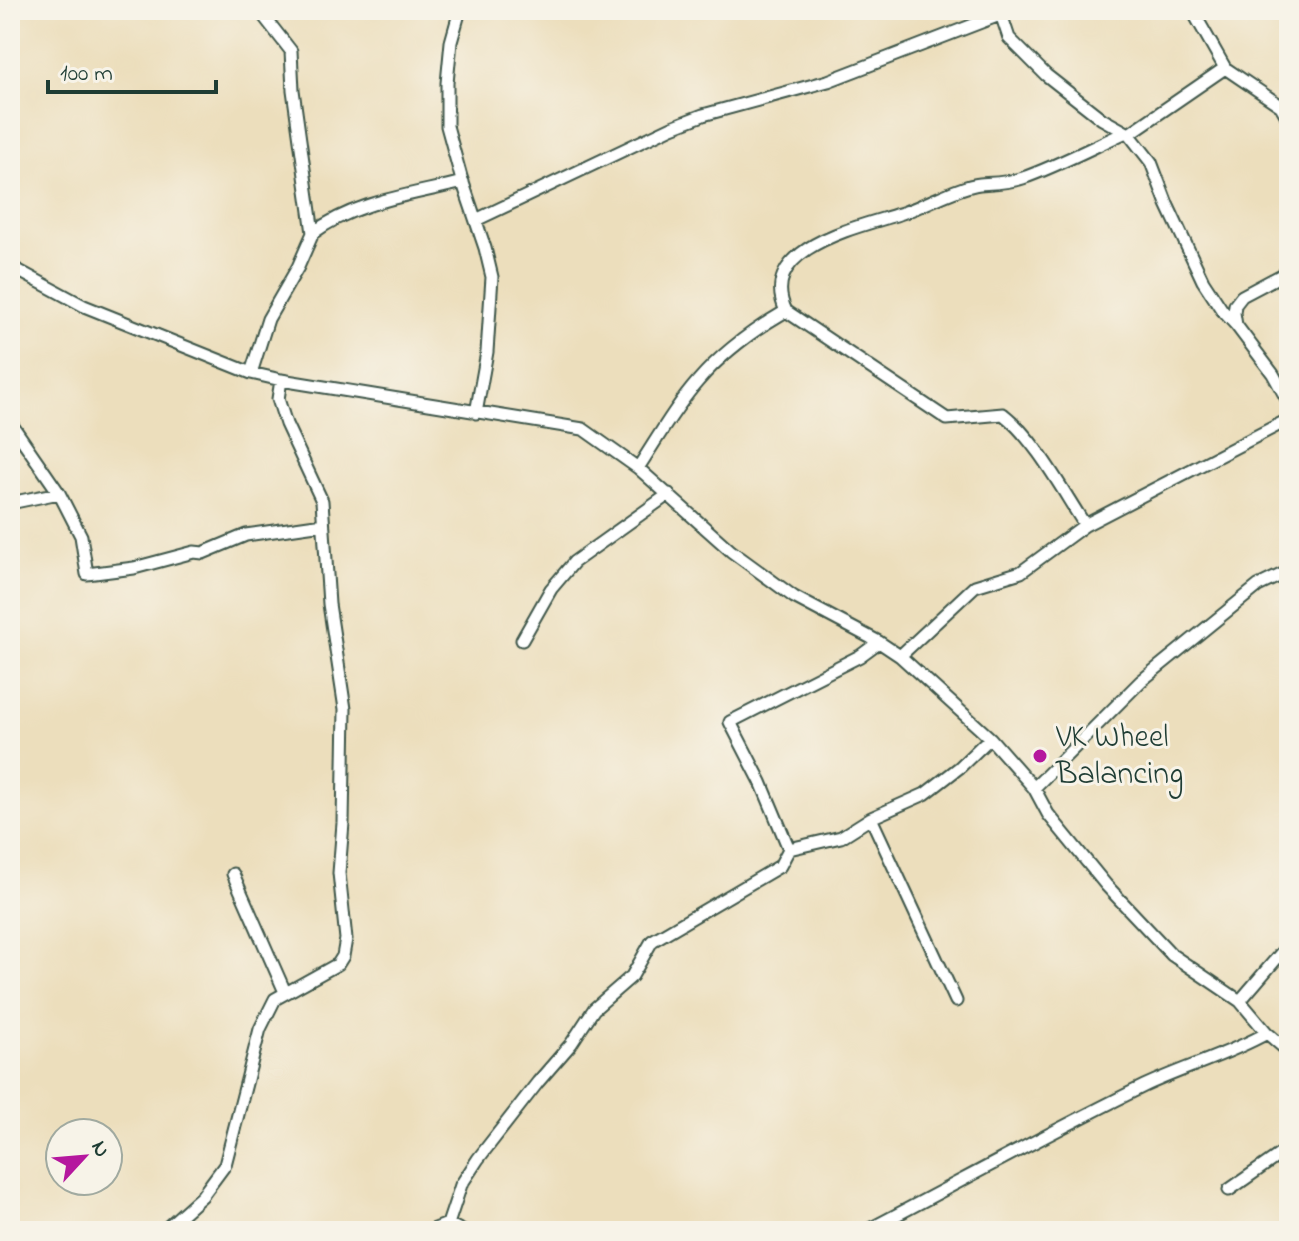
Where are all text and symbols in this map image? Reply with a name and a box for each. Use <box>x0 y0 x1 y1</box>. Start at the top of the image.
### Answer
scale bar <box>48 44 216 94</box>
text: 100 m <box>60 57 113 92</box>
place label: VK Wheel Balancing <box>1055 715 1183 799</box>
marker: VK Wheel Balancing <box>1031 747 1049 765</box>
north arrow <box>44 1117 124 1197</box>
text: N <box>82 1136 117 1163</box>

